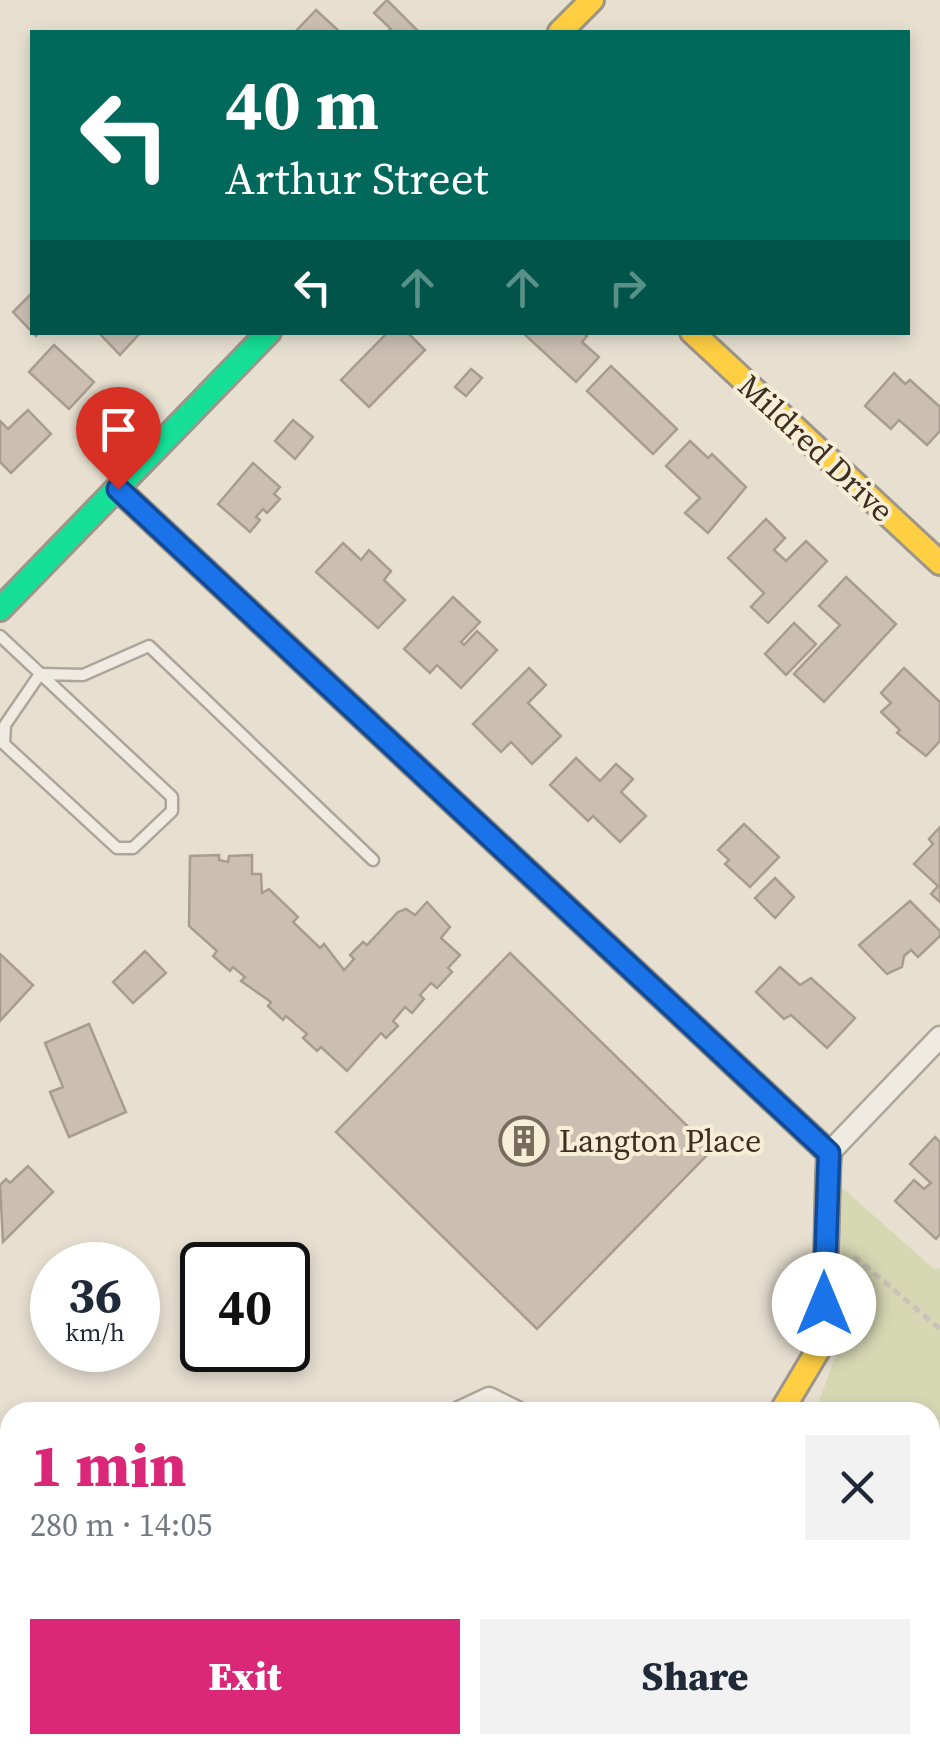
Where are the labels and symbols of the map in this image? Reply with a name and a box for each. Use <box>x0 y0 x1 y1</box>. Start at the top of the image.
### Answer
street label: Mildred Drive <box>728 364 904 532</box>
pin <box>76 387 161 490</box>
building icon: Langton Place <box>498 1115 550 1167</box>
place label: Langton Place <box>559 1119 761 1163</box>
speed limit sign: 40 <box>180 1242 310 1372</box>
position arrow <box>772 1252 876 1356</box>

